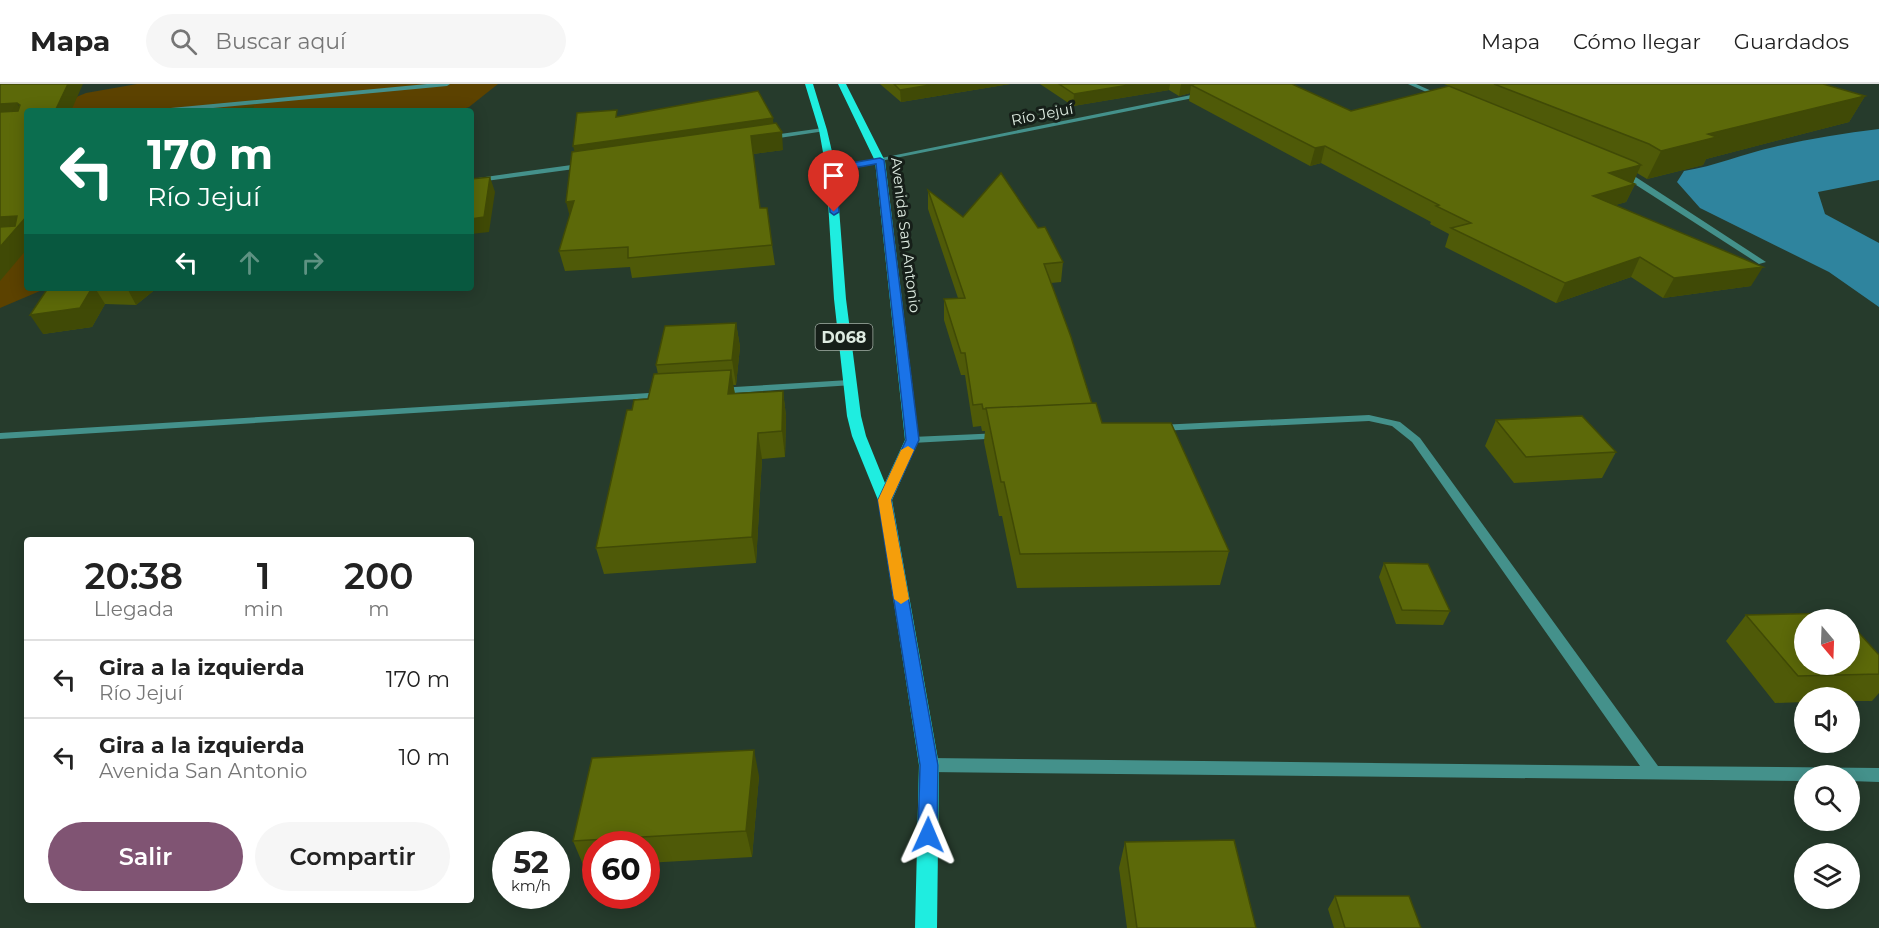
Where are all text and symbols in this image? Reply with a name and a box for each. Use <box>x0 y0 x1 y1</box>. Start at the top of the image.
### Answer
search box <box>146 14 566 68</box>
text: Mapa <box>30 24 110 58</box>
icon: search <box>167 25 200 58</box>
text: Buscar aquí <box>215 28 346 55</box>
text: Mapa <box>1481 29 1540 54</box>
text: Cómo llegar <box>1573 29 1701 54</box>
text: Guardados <box>1734 29 1849 54</box>
street label: Río Jejuí <box>1009 98 1076 129</box>
text: 170 m <box>147 128 273 180</box>
icon: left <box>48 132 126 210</box>
pin <box>808 150 859 212</box>
street label: Avenida San Antonio <box>887 156 925 314</box>
icon: arrive <box>817 159 850 192</box>
text: Río Jejuí <box>147 180 260 213</box>
icon: left <box>170 246 203 279</box>
icon: ahead <box>233 246 266 279</box>
icon: right <box>296 246 329 279</box>
road number: D068 <box>816 324 872 350</box>
text: 20:38 <box>85 554 183 598</box>
text: 1 <box>257 554 270 598</box>
text: 200 <box>344 554 413 598</box>
text: Llegada <box>94 597 174 621</box>
text: min <box>243 597 284 621</box>
text: m <box>368 597 389 621</box>
north arrow <box>1794 609 1860 675</box>
map controls <box>1794 609 1860 909</box>
text: Gira a la izquierda <box>99 654 305 681</box>
icon: left <box>48 663 81 696</box>
text: 170 m <box>386 666 450 693</box>
text: Río Jejuí <box>99 681 183 705</box>
button: sound <box>1794 687 1860 753</box>
text: Gira a la izquierda <box>99 732 305 759</box>
icon: left <box>48 741 81 774</box>
text: 10 m <box>398 744 450 771</box>
text: Avenida San Antonio <box>99 759 307 783</box>
button: search <box>1794 765 1860 831</box>
position arrow <box>896 803 960 867</box>
button: Salir <box>48 822 243 891</box>
button: Compartir <box>255 822 450 891</box>
speed limit sign: 60 <box>582 831 660 909</box>
button: layers <box>1794 843 1860 909</box>
text: 52 <box>513 844 549 881</box>
text: km/h <box>511 876 551 895</box>

